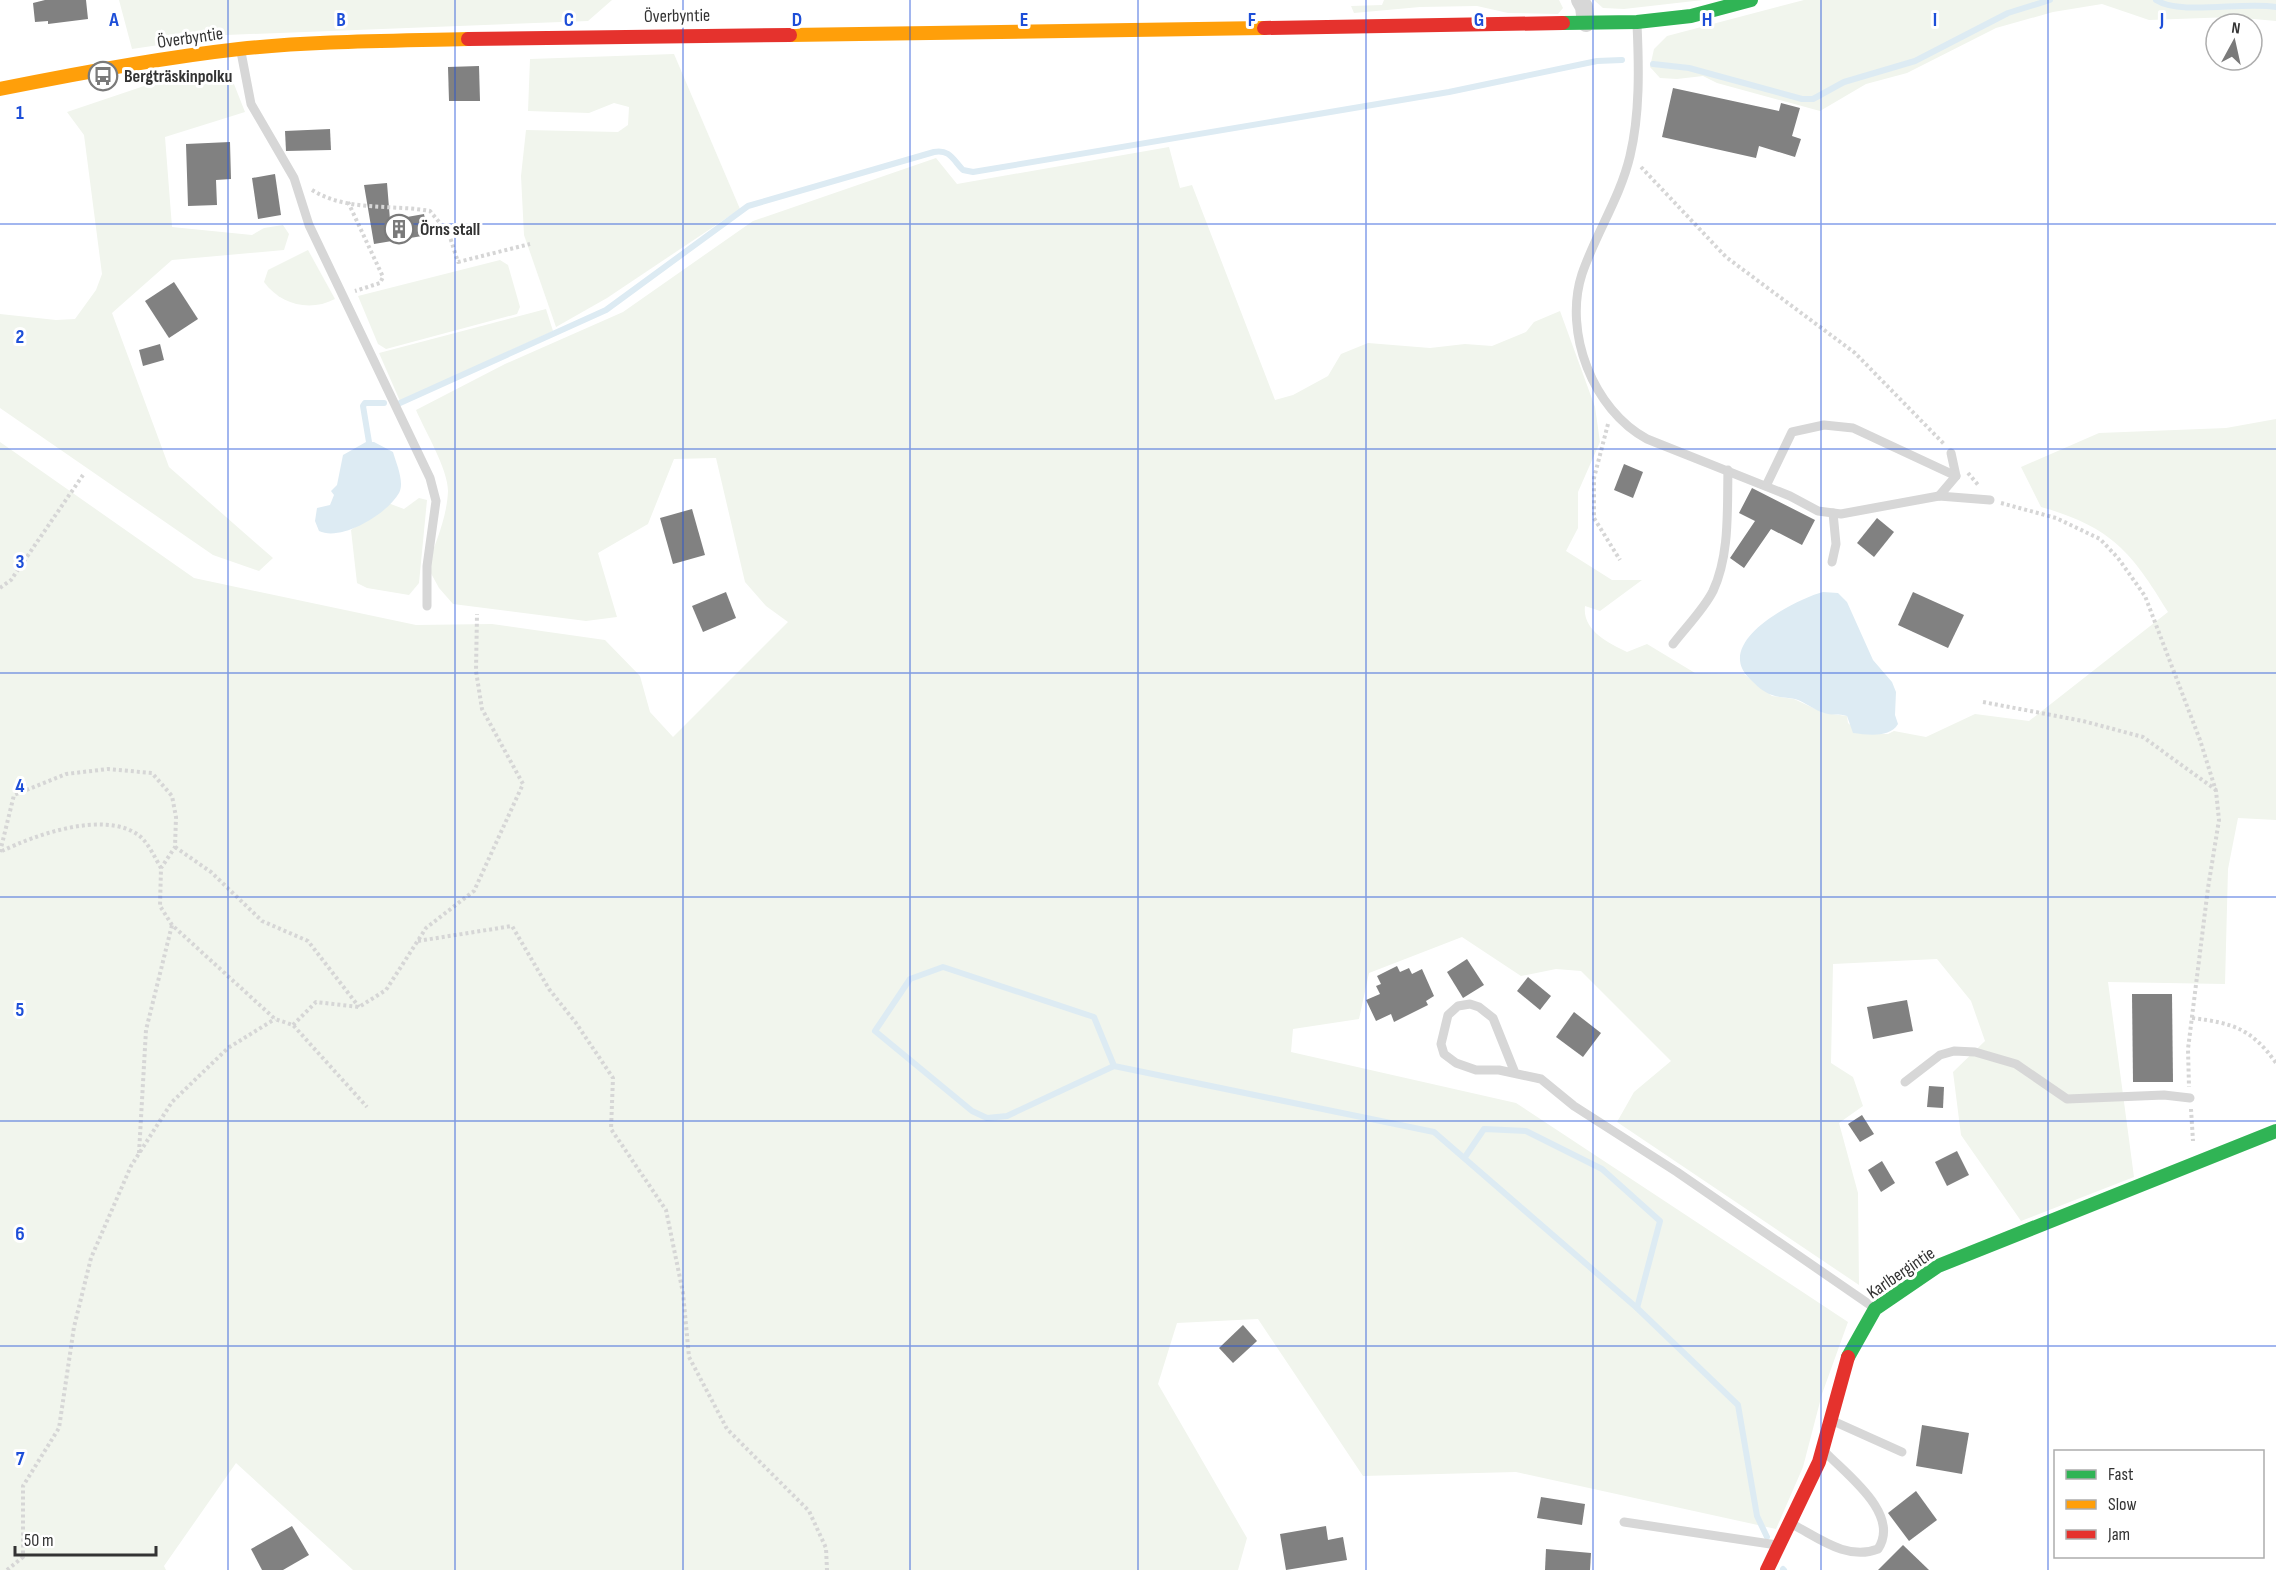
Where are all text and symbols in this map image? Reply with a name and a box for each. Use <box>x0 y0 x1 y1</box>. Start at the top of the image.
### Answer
street label: Överbyntie <box>644 5 710 27</box>
text: A <box>108 8 119 32</box>
text: B <box>336 8 346 32</box>
text: C <box>564 8 574 32</box>
text: D <box>792 8 802 32</box>
text: E <box>1020 8 1028 32</box>
text: F <box>1248 8 1256 32</box>
text: G <box>1474 8 1484 32</box>
text: H <box>1702 8 1712 32</box>
text: I <box>1933 8 1937 32</box>
text: J <box>2159 8 2164 32</box>
north arrow <box>2204 12 2264 72</box>
text: N <box>2230 19 2241 39</box>
street label: Överbyntie <box>156 23 224 53</box>
bus stop icon: Bergträskinpolku <box>87 60 119 92</box>
place label: Bergträskinpolku <box>124 66 233 87</box>
text: 1 <box>16 101 24 125</box>
building icon: Örns stall <box>383 213 415 245</box>
place label: Örns stall <box>420 219 480 240</box>
text: 2 <box>16 325 24 349</box>
text: 3 <box>16 550 25 574</box>
text: 4 <box>15 774 25 798</box>
text: 5 <box>16 998 25 1022</box>
text: 6 <box>15 1222 25 1246</box>
street label: Karlbergintie <box>1863 1243 1939 1303</box>
text: 7 <box>16 1447 25 1471</box>
legend <box>2054 1450 2264 1558</box>
text: Fast <box>2108 1464 2134 1485</box>
text: Slow <box>2108 1494 2137 1515</box>
scale bar <box>15 1519 156 1557</box>
text: Jam <box>2107 1524 2130 1545</box>
text: 50 m <box>24 1530 54 1551</box>

